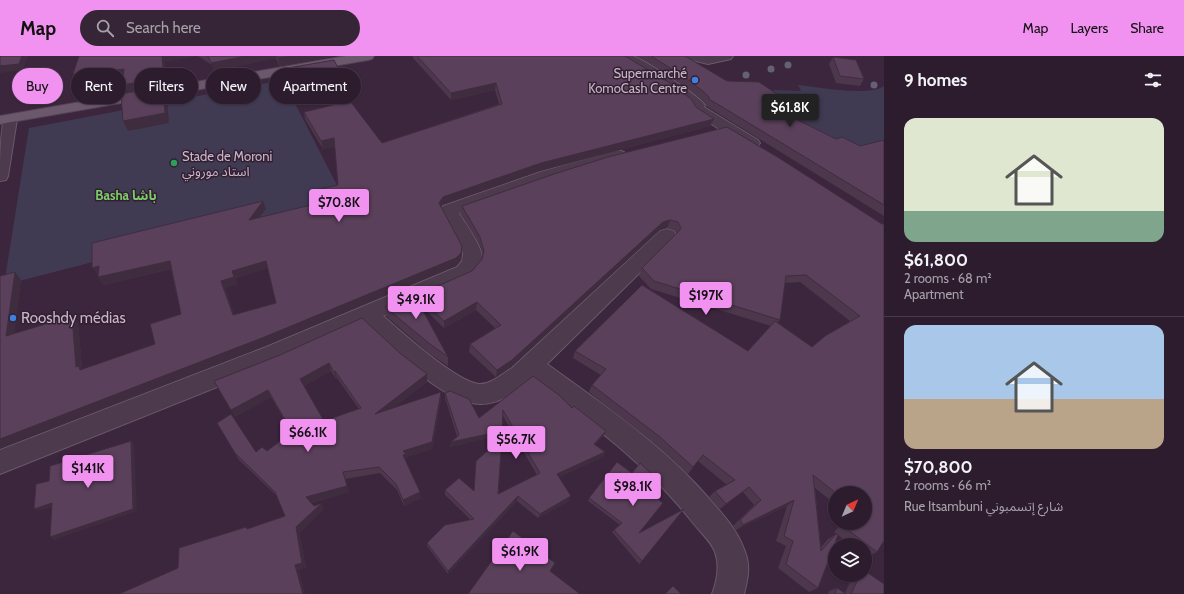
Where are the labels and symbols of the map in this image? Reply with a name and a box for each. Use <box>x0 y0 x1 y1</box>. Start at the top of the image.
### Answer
place label: Supermarché KomoCash Centre <box>588 65 687 96</box>
marker: Supermarché KomoCash Centre <box>690 75 700 85</box>
pin: $61.8K <box>757 94 823 128</box>
place label: Stade de Moroni استاد موروني <box>182 148 272 182</box>
marker: Stade de Moroni استاد موروني <box>169 158 179 168</box>
district label: Basha باشا <box>95 187 157 203</box>
pin: $70.8K <box>306 189 372 223</box>
pin: $197K <box>678 282 734 316</box>
pin: $49.1K <box>383 286 449 320</box>
place label: Rooshdy médias <box>21 309 126 327</box>
marker: Rooshdy médias <box>8 313 18 323</box>
pin: $66.1K <box>275 419 341 453</box>
pin: $56.7K <box>483 426 549 460</box>
pin: $141K <box>60 455 116 489</box>
pin: $98.1K <box>600 473 666 507</box>
north arrow <box>828 486 872 530</box>
pin: $61.9K <box>487 538 553 572</box>

